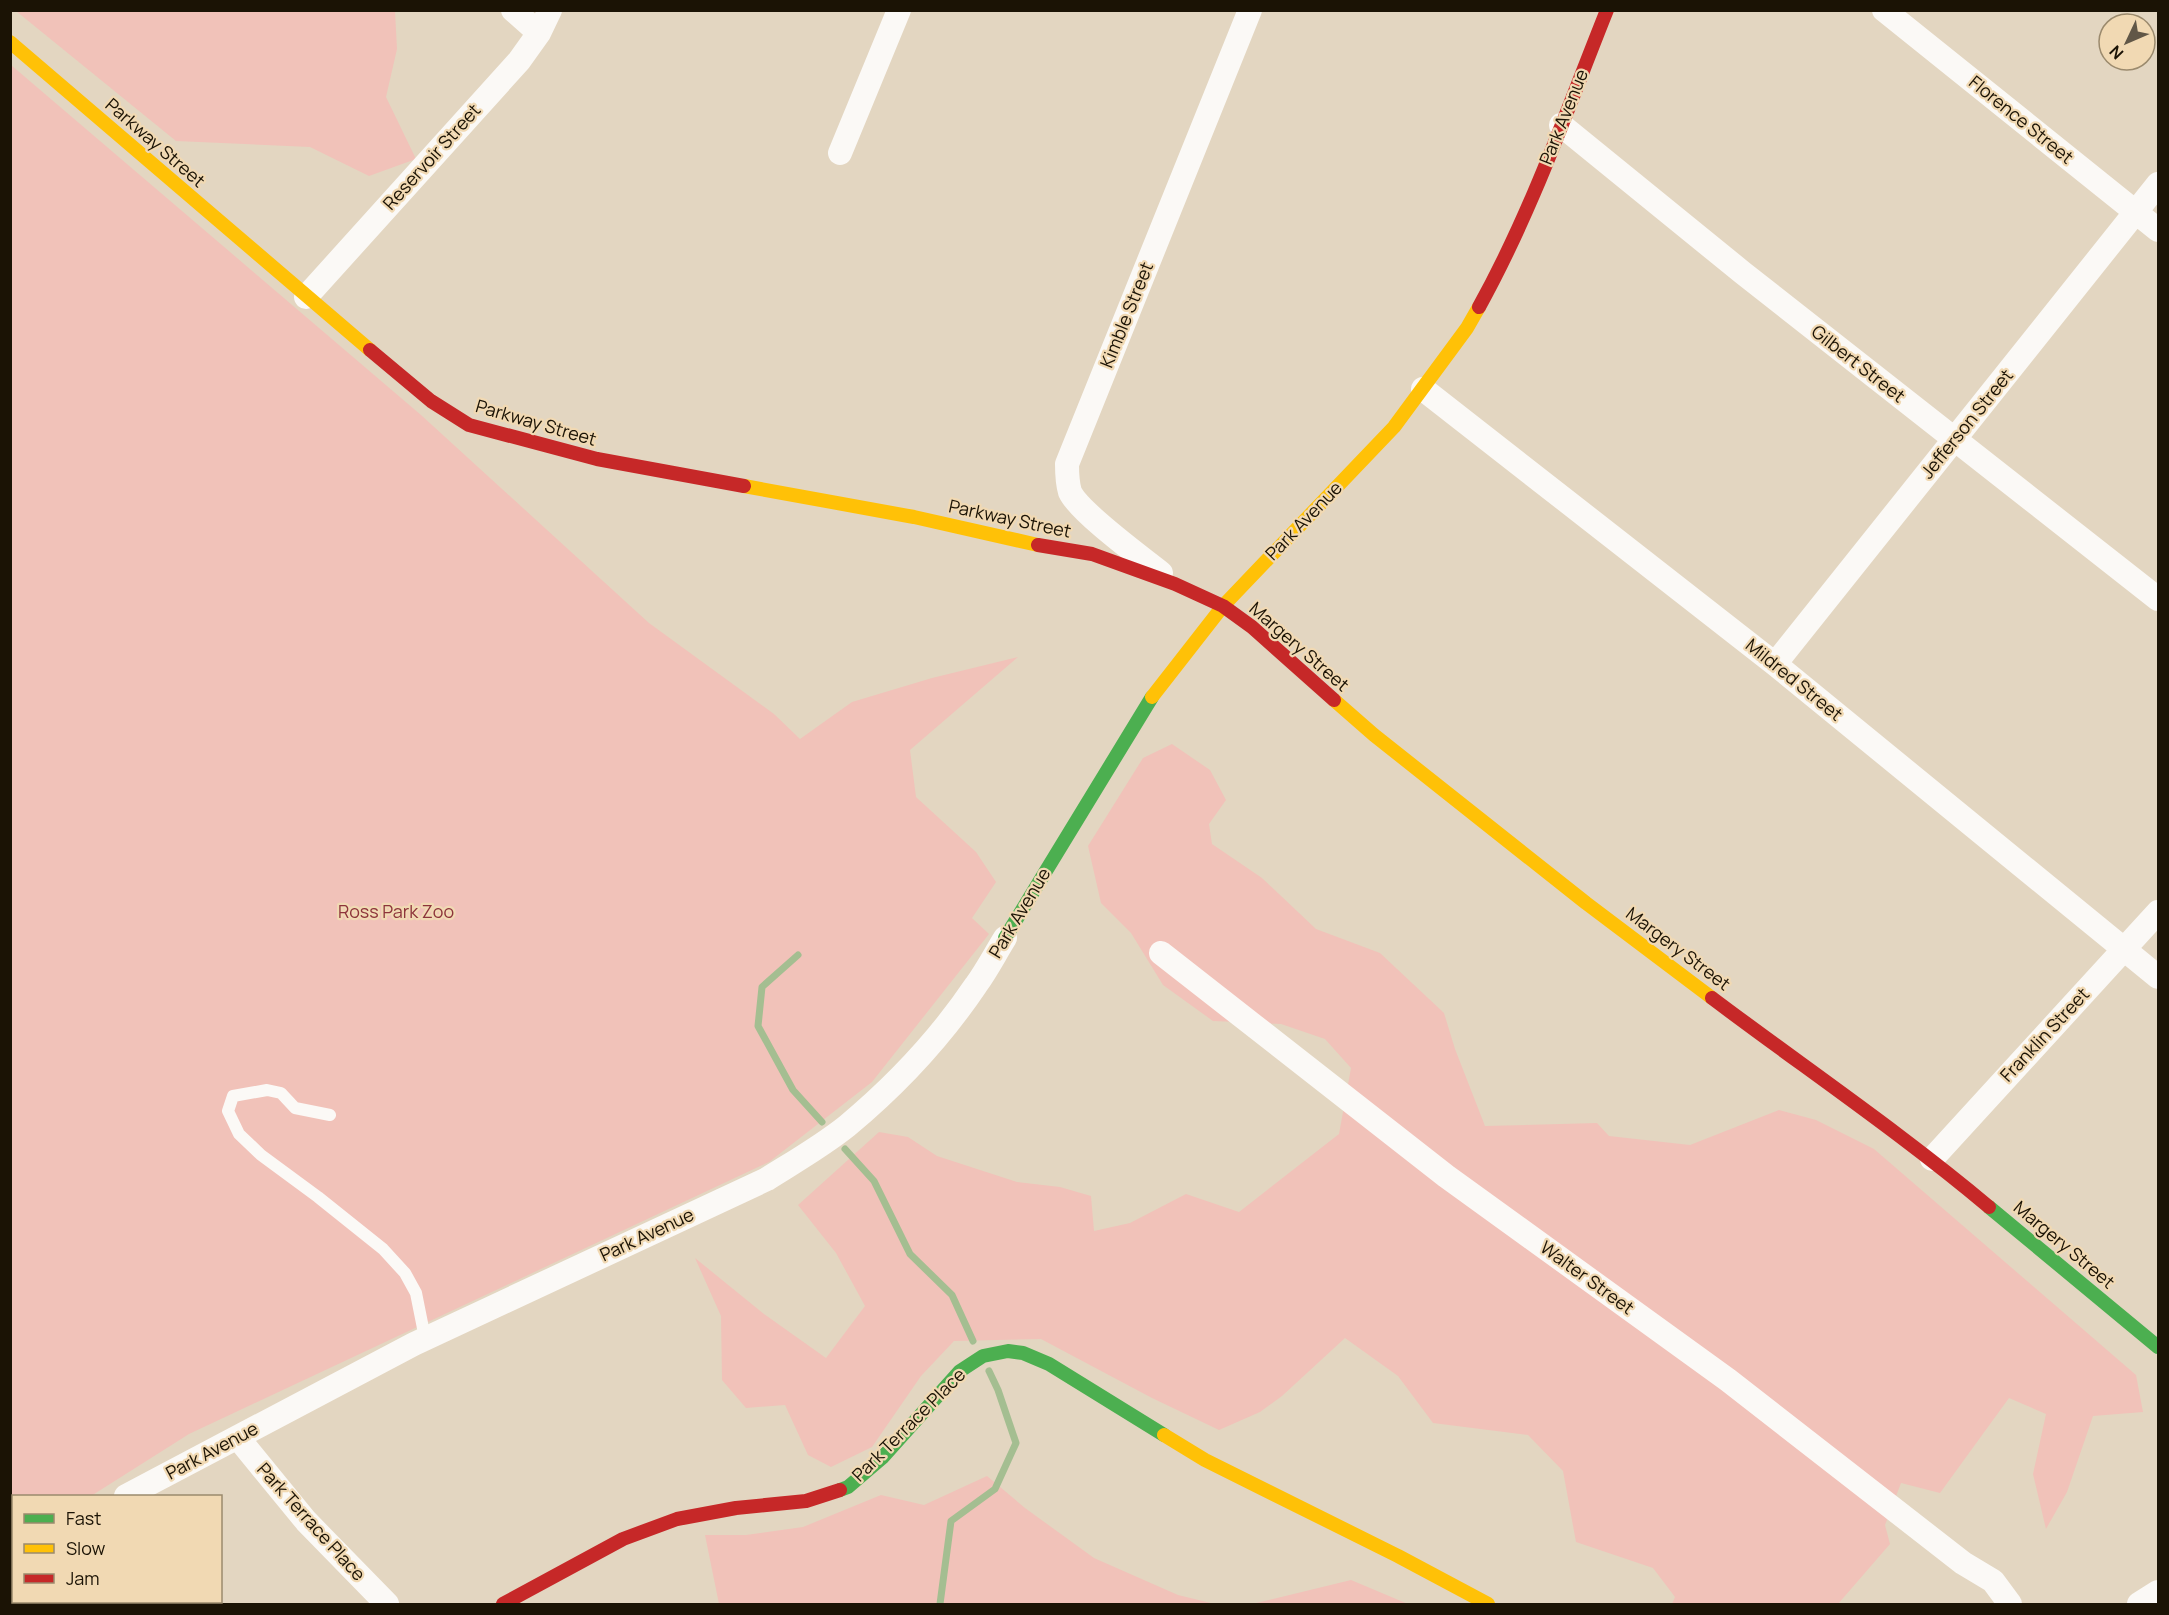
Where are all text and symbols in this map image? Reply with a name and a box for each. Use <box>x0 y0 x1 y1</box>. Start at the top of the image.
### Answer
north arrow <box>2097 12 2157 72</box>
text: N <box>2104 41 2128 64</box>
street label: Park Avenue <box>1533 65 1593 168</box>
street label: Florence Street <box>1964 70 2079 169</box>
street label: Parkway Street <box>101 92 211 192</box>
street label: Reservoir Street <box>377 98 485 214</box>
street label: Kimble Street <box>1094 258 1158 371</box>
street label: Gilbert Street <box>1807 319 1910 407</box>
street label: Jefferson Street <box>1915 364 2018 483</box>
street label: Parkway Street <box>473 393 599 451</box>
street label: Park Avenue <box>1260 476 1347 565</box>
street label: Parkway Street <box>947 493 1074 543</box>
street label: Margery Street <box>1245 596 1355 696</box>
street label: Mildred Street <box>1741 633 1848 726</box>
street label: Park Avenue <box>983 863 1055 962</box>
park label: Ross Park Zoo <box>338 899 454 923</box>
street label: Margery Street <box>1622 901 1736 995</box>
street label: Franklin Street <box>1994 982 2094 1087</box>
street label: Margery Street <box>2009 1195 2120 1294</box>
street label: Park Avenue <box>596 1202 697 1266</box>
street label: Walter Street <box>1536 1235 1639 1319</box>
street label: Park Terrace Place <box>846 1362 970 1486</box>
street label: Park Avenue <box>161 1416 262 1484</box>
street label: Park Terrace Place <box>252 1457 371 1585</box>
legend <box>12 1495 222 1603</box>
text: Fast <box>66 1506 101 1530</box>
text: Slow <box>66 1536 106 1560</box>
text: Jam <box>66 1566 100 1590</box>

